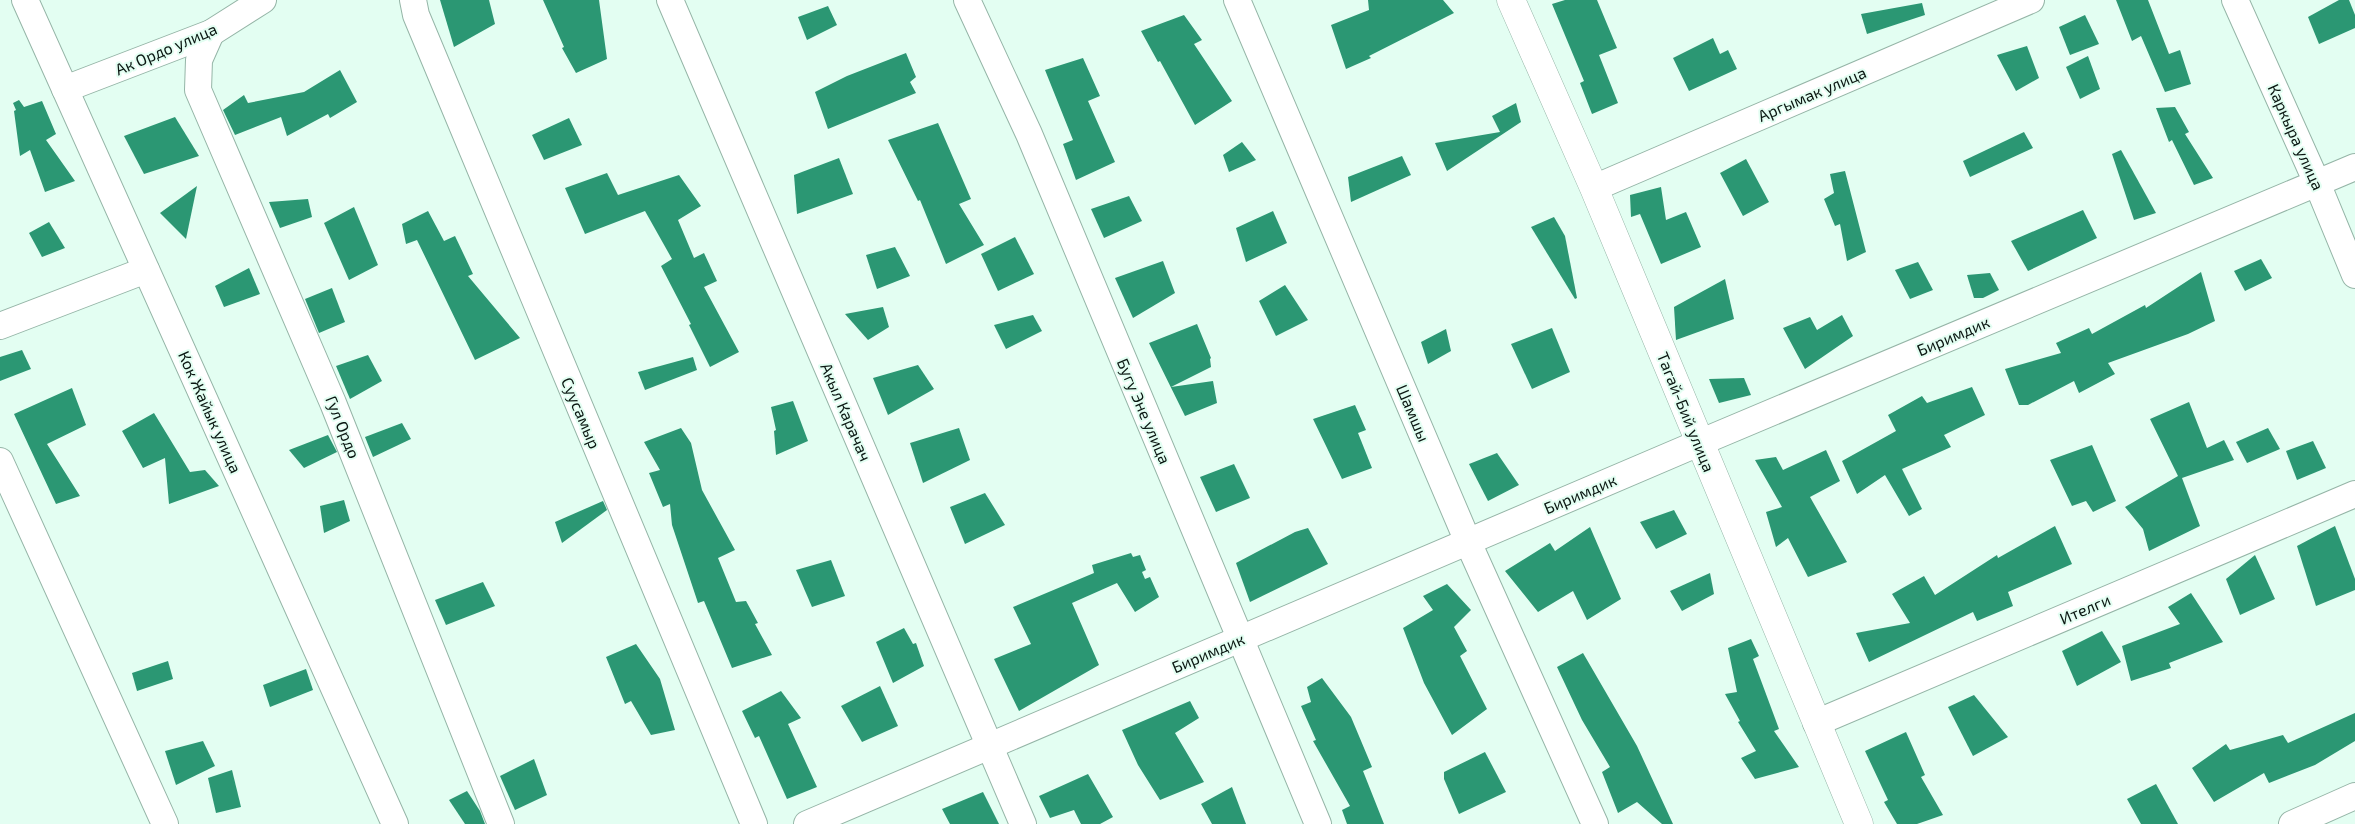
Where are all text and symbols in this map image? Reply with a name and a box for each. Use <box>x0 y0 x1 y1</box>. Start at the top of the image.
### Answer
street label: Ак Ордо улица <box>112 19 220 79</box>
street label: Аргымак улица <box>1755 62 1869 126</box>
street label: Каркыра улица <box>2264 81 2328 193</box>
street label: Биримдик <box>1914 312 1992 359</box>
street label: Кок Жайык улица <box>174 348 246 476</box>
street label: Тагай-Бий улица <box>1653 349 1719 475</box>
street label: Бугу Эне улица <box>1113 355 1175 467</box>
street label: Акыл Карачач <box>817 360 876 464</box>
street label: Суусамыр <box>557 374 605 452</box>
street label: Шамшы <box>1393 381 1434 444</box>
street label: Гул Ордо <box>321 393 365 461</box>
street label: Биримдик <box>1541 470 1619 517</box>
street label: Ителги <box>2057 589 2113 628</box>
street label: Биримдик <box>1169 629 1247 676</box>

